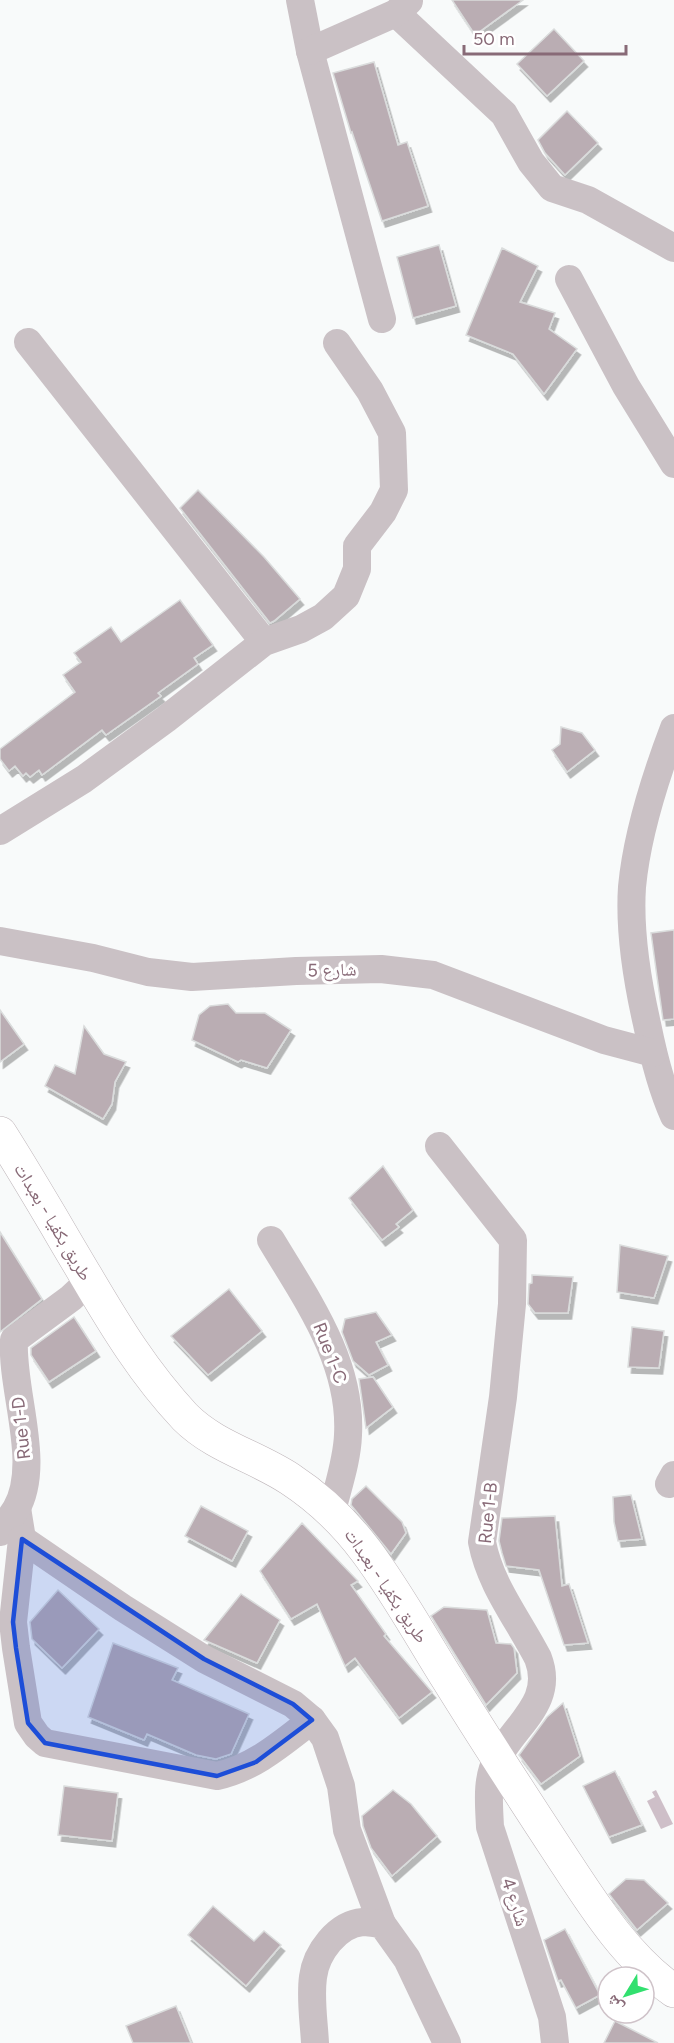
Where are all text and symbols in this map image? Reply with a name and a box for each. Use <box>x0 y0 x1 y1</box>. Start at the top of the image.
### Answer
scale bar <box>464 18 626 56</box>
text: 50 m <box>473 28 515 50</box>
street label: شارع 5 <box>307 959 357 981</box>
street label: طريق بكفيا - بعبدات <box>9 1159 97 1285</box>
street label: Rue 1-C <box>308 1319 352 1387</box>
street label: Rue 1-D <box>7 1396 35 1460</box>
street label: Rue 1-B <box>474 1481 502 1545</box>
street label: طريق بكفيا - بعبدات <box>340 1525 432 1647</box>
street label: شارع 4 <box>497 1875 533 1929</box>
north arrow <box>596 1965 656 2025</box>
text: ش <box>602 1991 627 2016</box>

